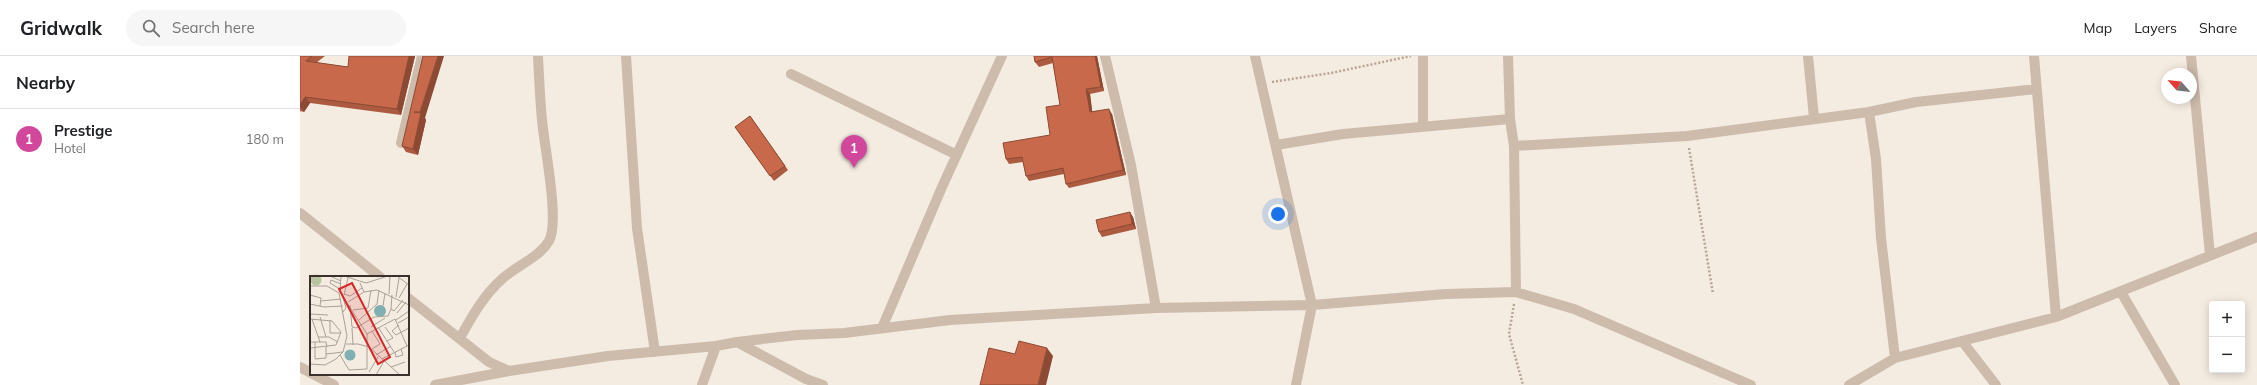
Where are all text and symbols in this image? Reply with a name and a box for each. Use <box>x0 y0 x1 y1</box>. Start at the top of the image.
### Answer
search box <box>126 10 406 46</box>
text: Gridwalk <box>20 16 102 40</box>
icon: search <box>140 17 162 39</box>
text: Search here <box>172 18 255 37</box>
text: Map <box>2083 19 2112 37</box>
text: Layers <box>2134 19 2177 37</box>
text: Share <box>2199 19 2237 37</box>
north arrow <box>2161 68 2197 104</box>
text: Nearby <box>16 72 75 93</box>
text: Prestige <box>54 121 112 140</box>
text: 1 <box>25 131 33 147</box>
text: 180 m <box>246 131 284 147</box>
pin: 1 <box>841 135 867 168</box>
text: Hotel <box>54 140 86 156</box>
your location <box>1268 204 1288 224</box>
inset map <box>310 276 409 375</box>
map controls <box>2209 301 2245 373</box>
button: + <box>2209 301 2245 337</box>
button: − <box>2209 337 2245 373</box>

